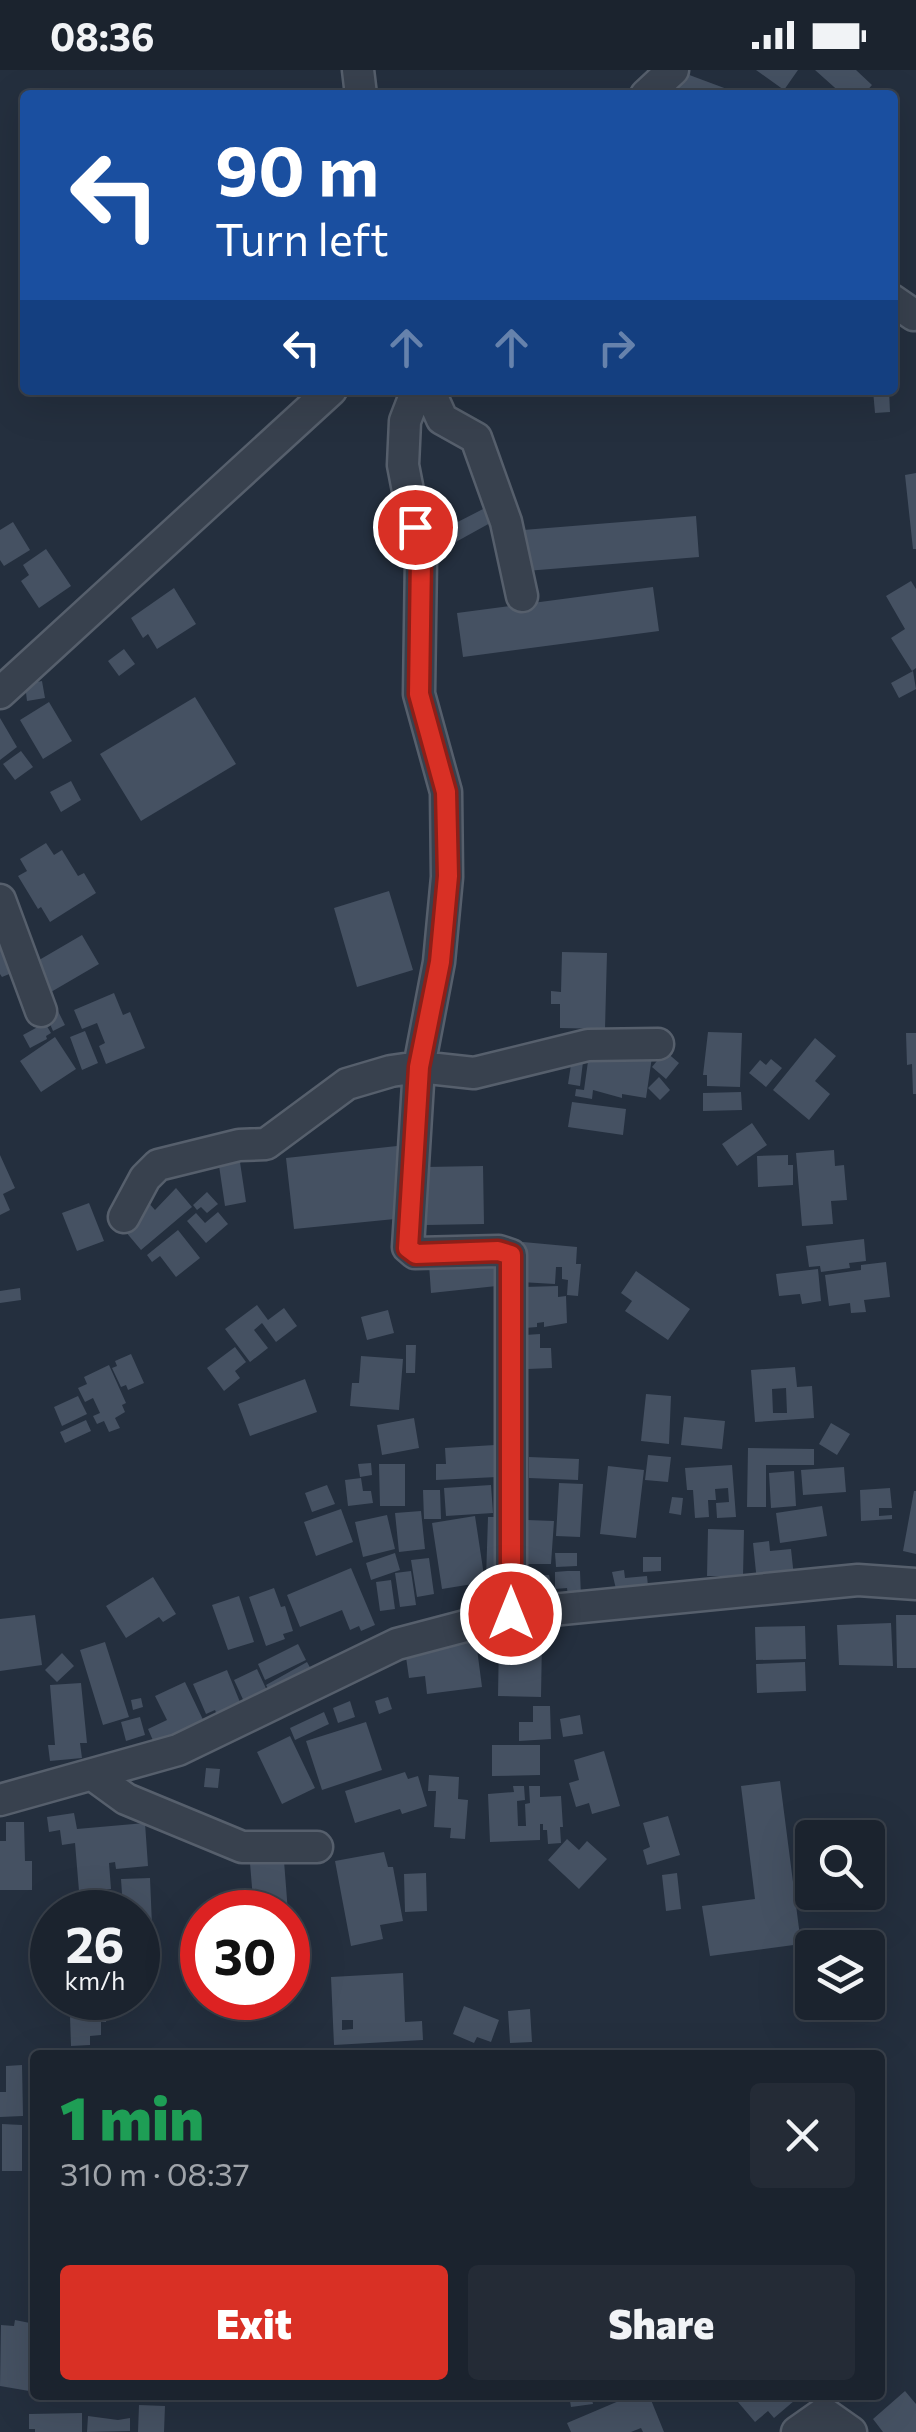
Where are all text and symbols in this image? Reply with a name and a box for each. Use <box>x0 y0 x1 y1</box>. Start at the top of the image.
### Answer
text: 08:36 <box>50 12 154 59</box>
text: 90 m <box>215 125 379 210</box>
icon: left <box>50 130 180 260</box>
text: Turn left <box>215 210 389 265</box>
icon: left <box>274 320 329 375</box>
icon: ahead <box>379 320 434 375</box>
icon: ahead <box>484 320 539 375</box>
icon: right <box>589 320 644 375</box>
pin <box>373 485 458 570</box>
icon: arrive <box>388 500 443 555</box>
position arrow <box>459 1562 563 1666</box>
map controls <box>795 1820 885 2020</box>
button: search <box>795 1820 885 1910</box>
speed limit sign: 30 <box>180 1890 310 2020</box>
text: 26 <box>65 1912 124 1973</box>
button: layers <box>795 1930 885 2020</box>
text: km/h <box>65 1965 125 1995</box>
text: 1 min <box>60 2079 204 2152</box>
button: close <box>750 2083 855 2188</box>
text: 310 m · 08:37 <box>60 2153 250 2193</box>
button: Exit <box>60 2265 448 2380</box>
button: Share <box>468 2265 855 2380</box>

